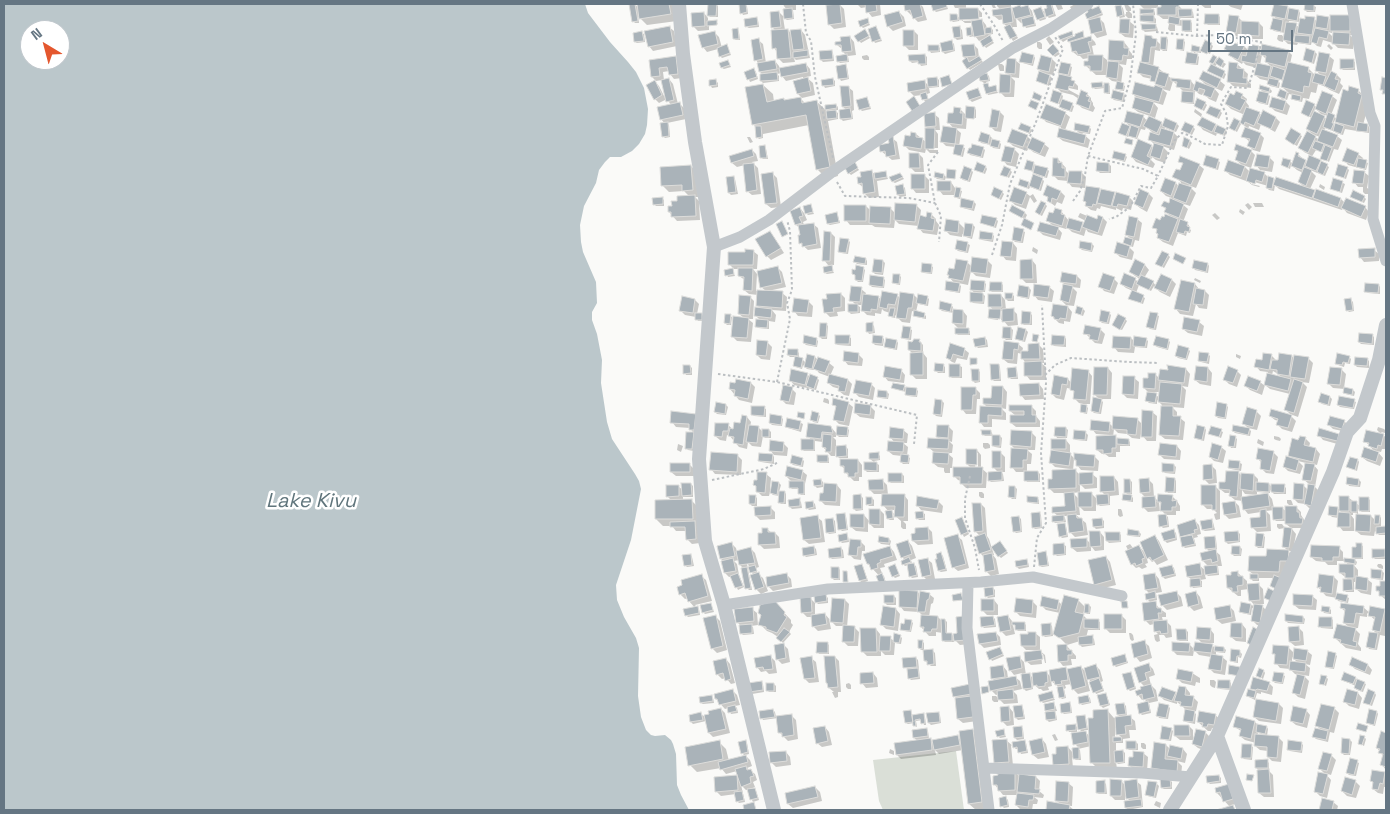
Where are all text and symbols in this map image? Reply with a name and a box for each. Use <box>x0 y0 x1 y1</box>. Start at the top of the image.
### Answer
north arrow <box>20 20 70 70</box>
scale bar <box>1210 20 1295 52</box>
text: N <box>27 24 46 44</box>
text: 50 m <box>1216 29 1251 48</box>
water label: Lake Kivu <box>266 490 356 514</box>

